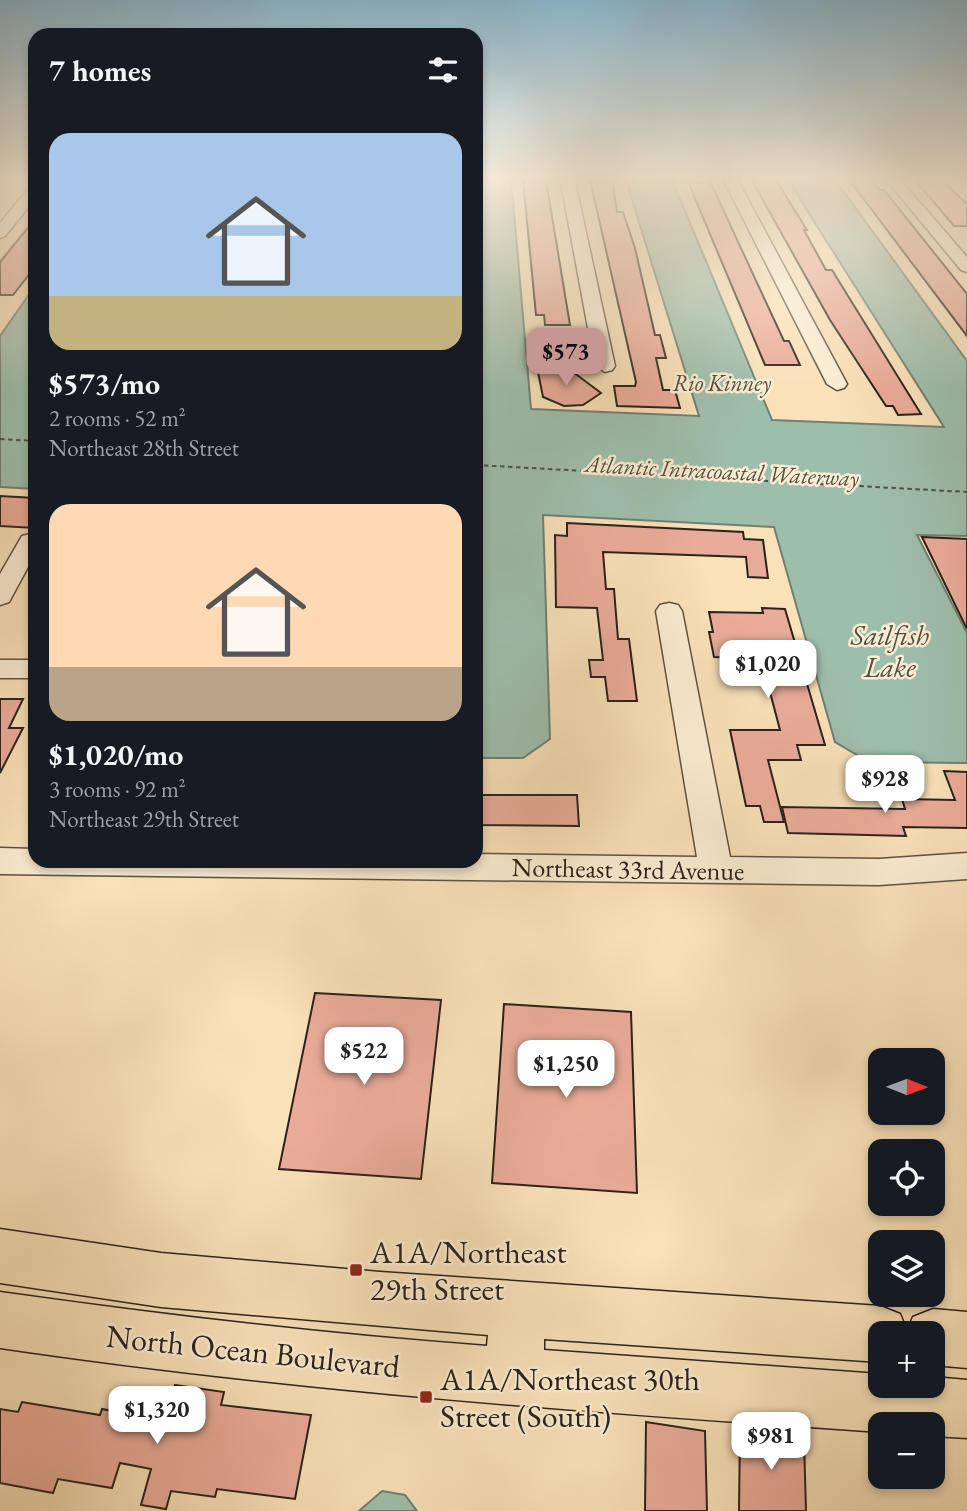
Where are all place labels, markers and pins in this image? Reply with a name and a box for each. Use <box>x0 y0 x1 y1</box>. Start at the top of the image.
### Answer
pin: $573 <box>525 328 607 388</box>
pin: $1,020 <box>711 640 825 700</box>
pin: $928 <box>844 756 926 815</box>
pin: $522 <box>323 1028 405 1087</box>
pin: $1,250 <box>509 1040 623 1100</box>
place label: A1A/Northeast 29th Street <box>369 1231 566 1310</box>
marker: A1A/Northeast 29th Street <box>348 1262 364 1278</box>
place label: A1A/Northeast 30th Street (South) <box>439 1358 700 1437</box>
pin: $1,320 <box>100 1386 214 1446</box>
marker: A1A/Northeast 30th Street (South) <box>418 1389 434 1405</box>
pin: $981 <box>730 1412 812 1472</box>

